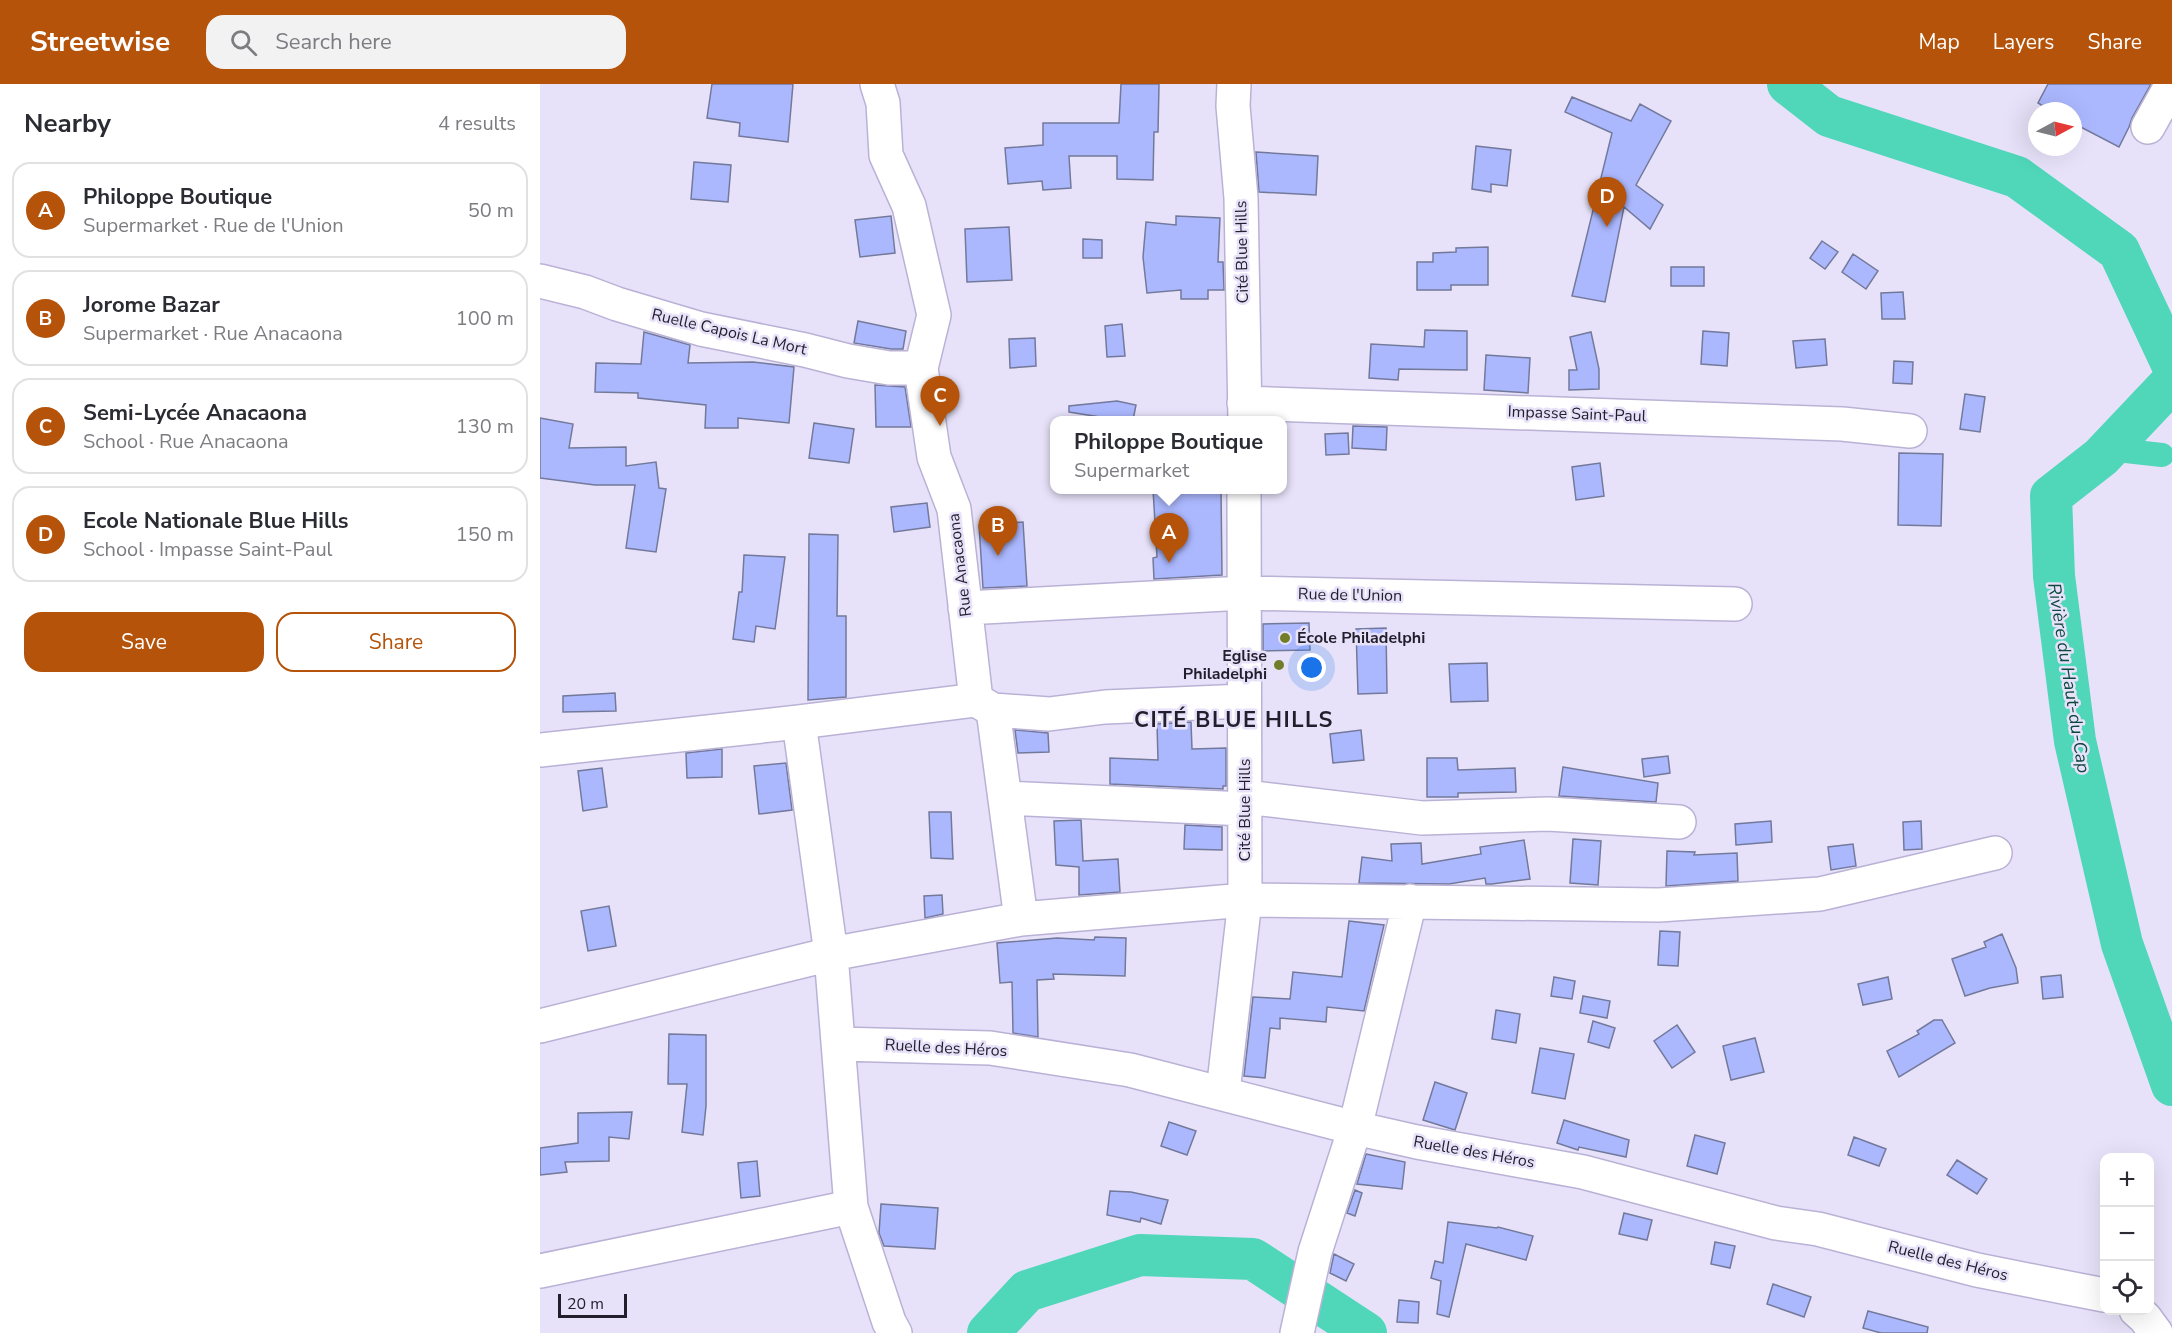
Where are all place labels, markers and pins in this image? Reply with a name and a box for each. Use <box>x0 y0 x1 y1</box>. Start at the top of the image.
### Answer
pin: D <box>1588 178 1626 227</box>
pin: C <box>920 376 960 426</box>
pin: B <box>978 506 1018 556</box>
pin: A <box>1150 514 1188 563</box>
place label: École Philadelphi <box>1297 627 1425 649</box>
marker: École Philadelphi <box>1278 631 1292 645</box>
place label: Eglise Philadelphi <box>1183 645 1267 685</box>
marker: Eglise Philadelphi <box>1272 658 1286 672</box>

